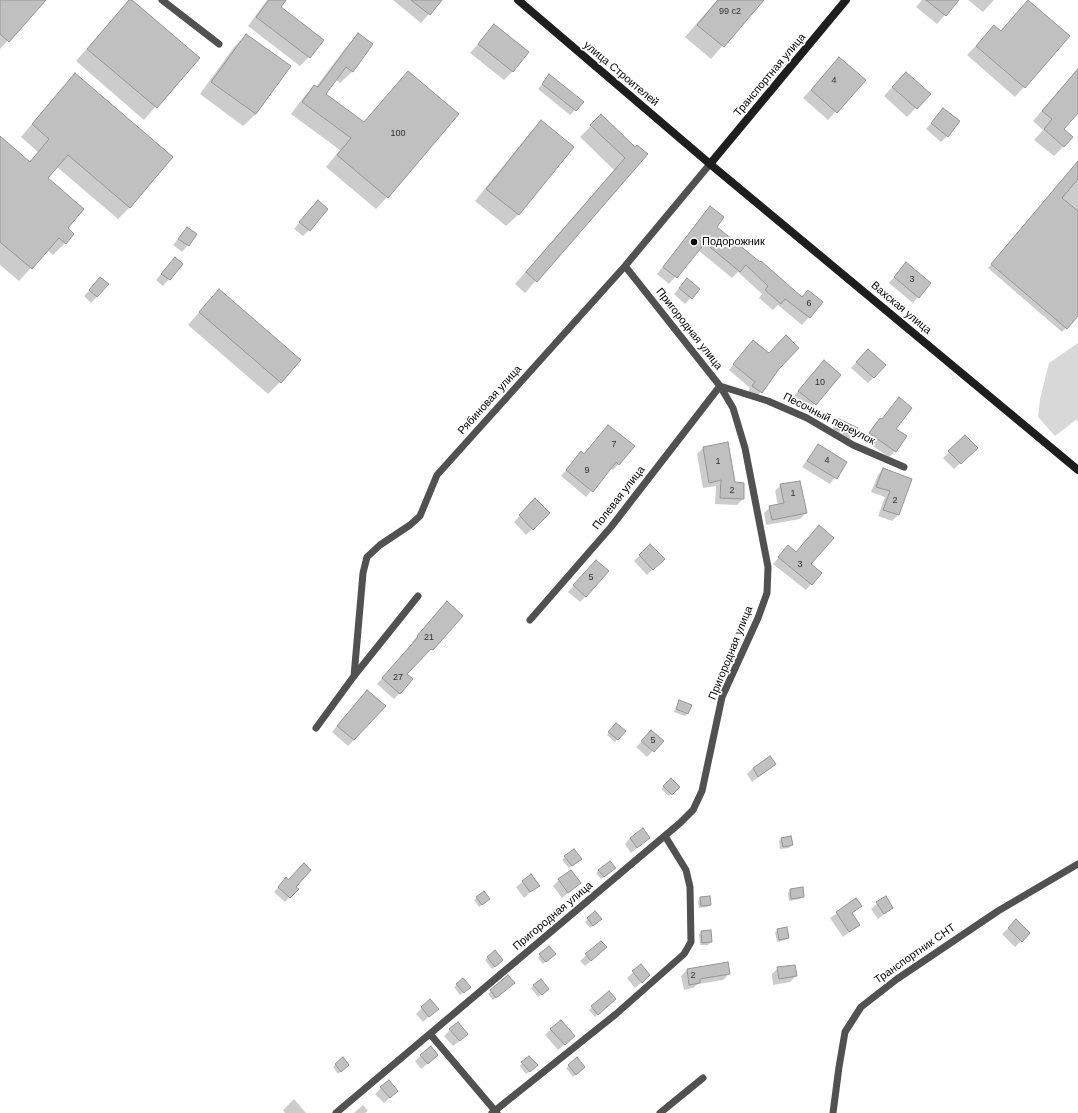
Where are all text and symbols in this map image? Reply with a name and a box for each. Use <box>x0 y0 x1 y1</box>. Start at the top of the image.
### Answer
house number: 99 с2 <box>719 7 741 17</box>
street label: Транспортная улица <box>731 31 809 119</box>
street label: улица Строителей <box>581 39 661 109</box>
house number: 4 <box>831 76 837 86</box>
house number: 100 <box>390 129 406 139</box>
place label: Подорожник <box>702 235 765 249</box>
marker: Подорожник <box>689 237 699 247</box>
house number: 3 <box>909 275 915 285</box>
street label: Вахская улица <box>868 279 934 337</box>
street label: Пригородная улица <box>653 286 725 372</box>
house number: 6 <box>806 299 812 309</box>
street label: Рябиновая улица <box>455 363 525 437</box>
house number: 10 <box>815 378 825 388</box>
street label: Песочный переулок <box>781 390 877 448</box>
house number: 7 <box>611 440 617 450</box>
house number: 4 <box>824 456 830 466</box>
house number: 1 <box>715 457 721 467</box>
street label: Полевая улица <box>590 463 648 533</box>
house number: 9 <box>584 466 590 476</box>
house number: 2 <box>729 486 735 496</box>
house number: 1 <box>790 489 796 499</box>
house number: 2 <box>892 496 898 506</box>
house number: 3 <box>797 560 803 570</box>
house number: 5 <box>588 573 594 583</box>
street label: Пригородная улица <box>706 604 756 702</box>
house number: 21 <box>424 633 434 643</box>
house number: 27 <box>393 673 403 683</box>
house number: 5 <box>650 736 656 746</box>
street label: Пригородная улица <box>510 879 596 953</box>
street label: Транспортник СНТ <box>872 921 958 987</box>
house number: 2 <box>690 971 696 981</box>

